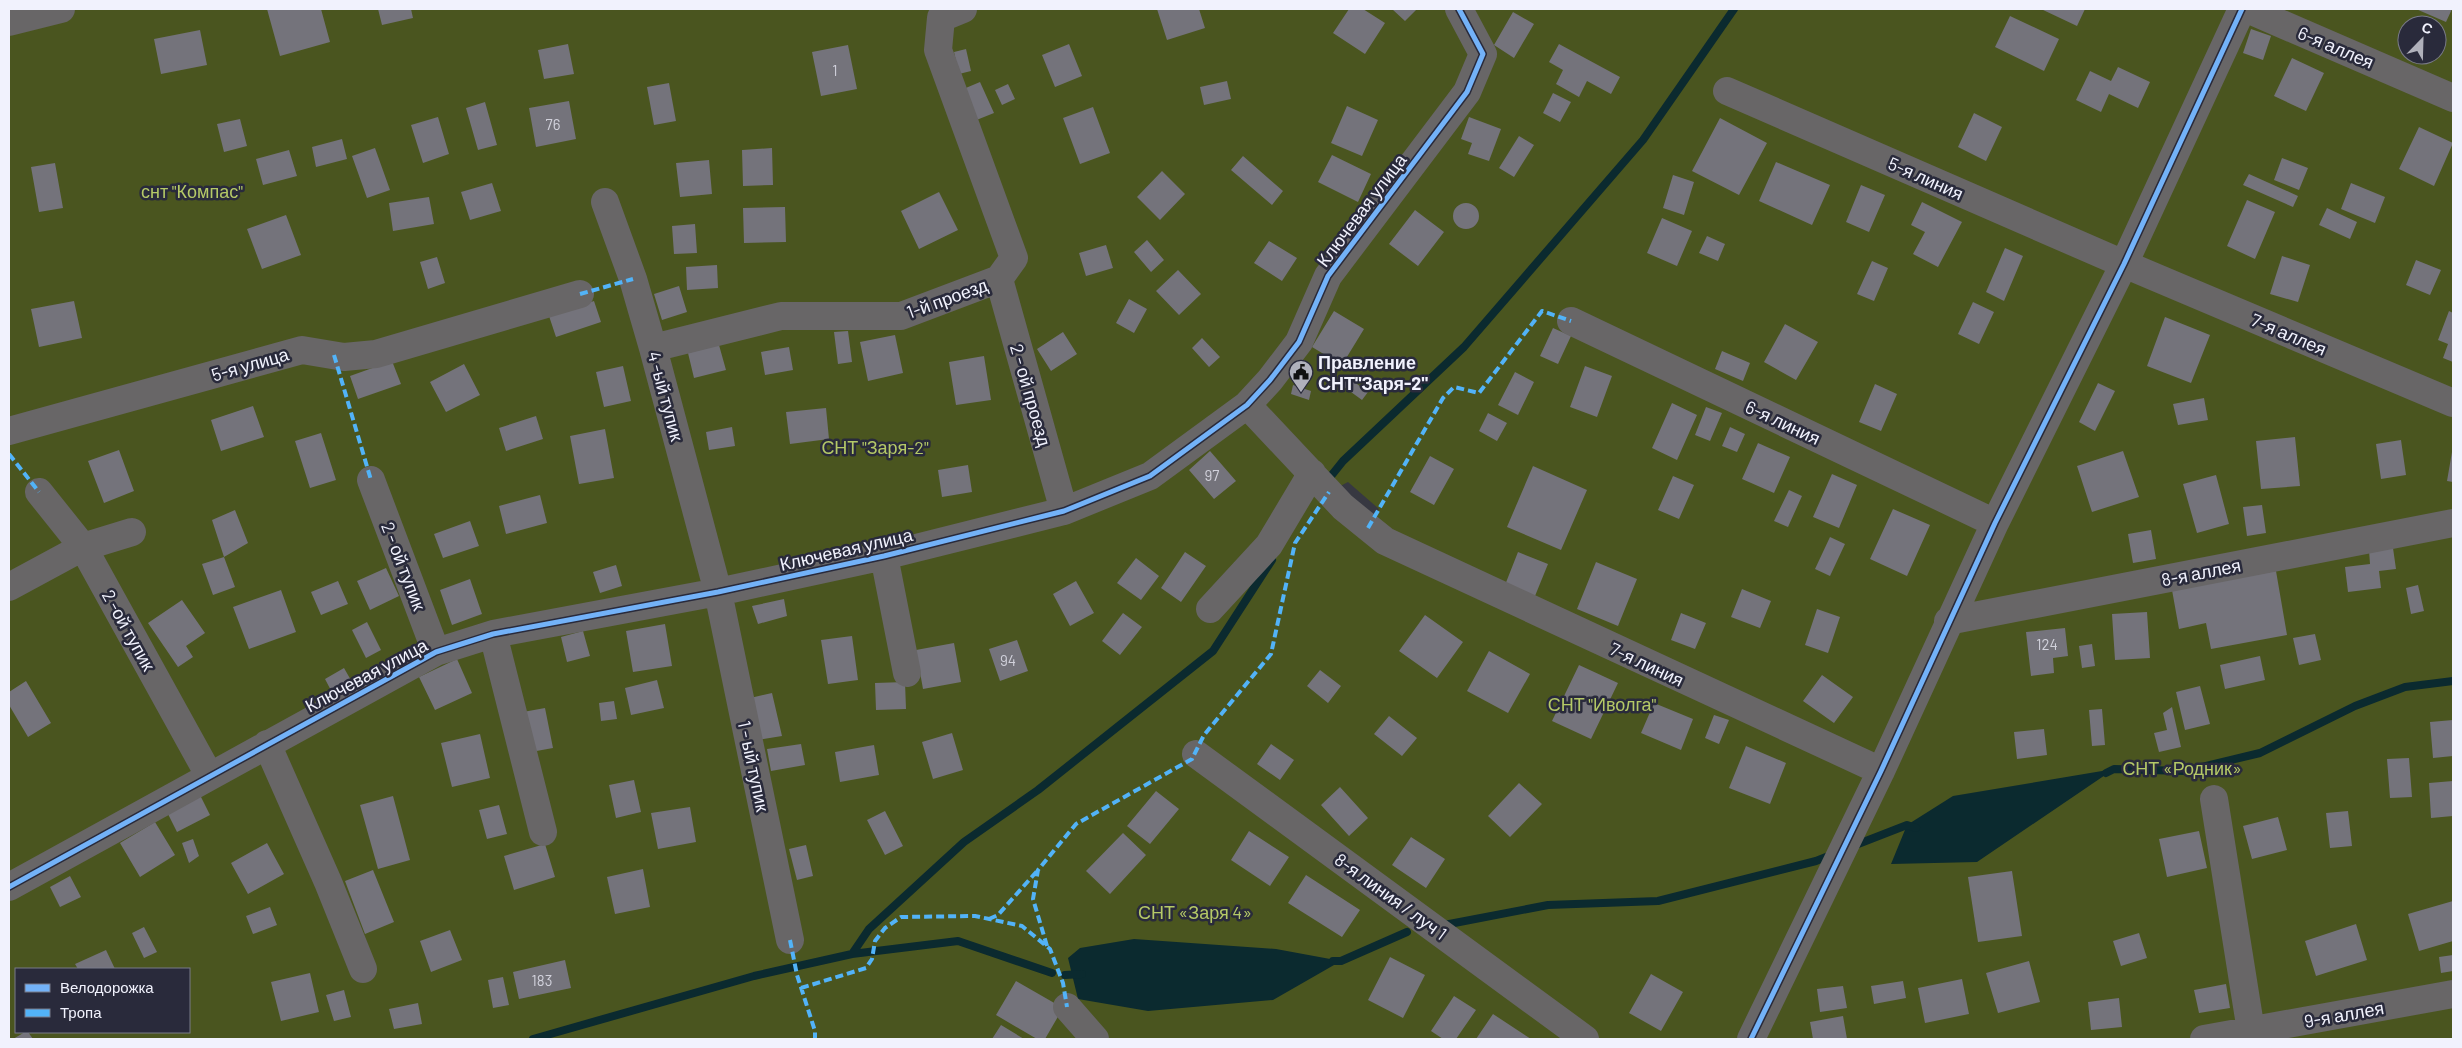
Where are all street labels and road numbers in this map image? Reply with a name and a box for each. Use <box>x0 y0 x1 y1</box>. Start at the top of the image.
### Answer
street label: 6-я аллея <box>2295 21 2377 73</box>
street label: Ключевая улица <box>1311 148 1411 271</box>
street label: 5-я линия <box>1885 152 1967 204</box>
street label: 1-й проезд <box>903 273 991 323</box>
street label: 7-я аллея <box>2248 308 2330 360</box>
street label: 2 - ой проезд <box>1006 341 1056 449</box>
street label: 5-я улица <box>209 342 292 385</box>
street label: 4 -ый тупик <box>643 349 689 444</box>
street label: 6-я линия <box>1742 395 1824 449</box>
street label: 2 - ой тупик <box>377 519 431 613</box>
street label: Ключевая улица <box>777 523 916 575</box>
street label: 8-я аллея <box>2159 554 2243 590</box>
street label: 2 -ой тупик <box>98 586 160 674</box>
street label: Ключевая улица <box>301 633 432 717</box>
street label: 7-я линия <box>1606 637 1688 691</box>
street label: 1 - ый тупик <box>734 719 774 814</box>
street label: 8-я линия / луч 1 <box>1331 848 1451 944</box>
street label: 9-я аллея <box>2302 996 2386 1032</box>

